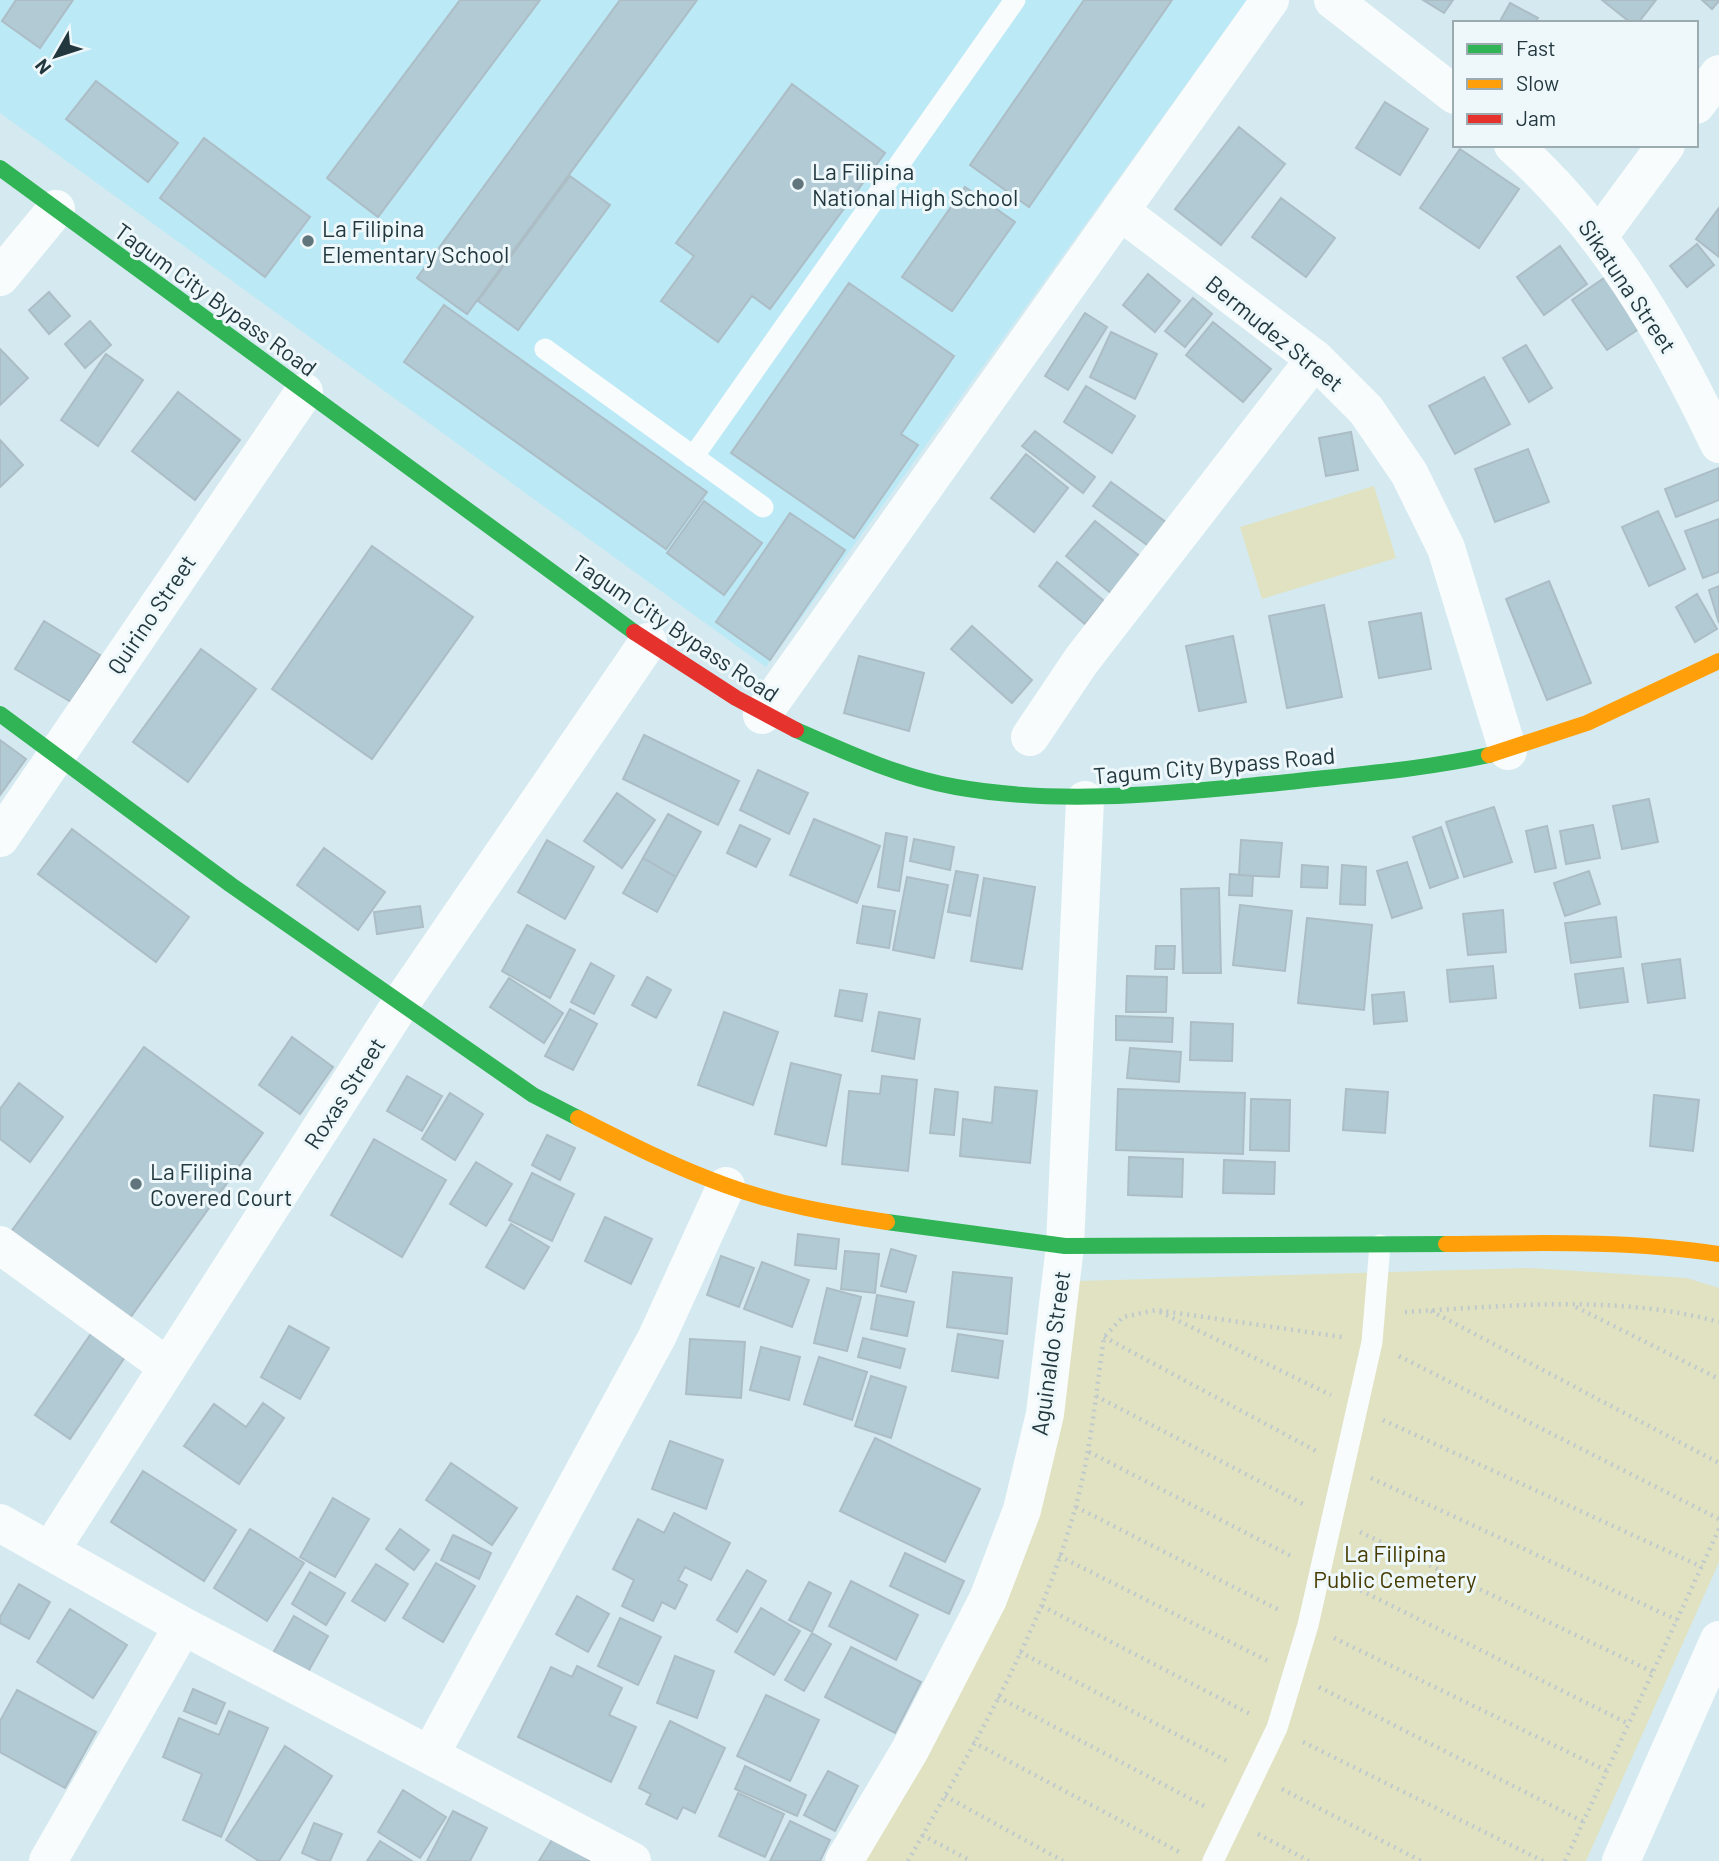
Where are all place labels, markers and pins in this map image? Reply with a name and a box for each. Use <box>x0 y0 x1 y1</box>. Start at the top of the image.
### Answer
place label: La Filipina National High School <box>812 157 1018 211</box>
marker: La Filipina National High School <box>790 176 806 192</box>
place label: La Filipina Elementary School <box>322 214 509 268</box>
marker: La Filipina Elementary School <box>300 233 316 249</box>
place label: La Filipina Covered Court <box>150 1157 292 1211</box>
marker: La Filipina Covered Court <box>128 1176 144 1192</box>

